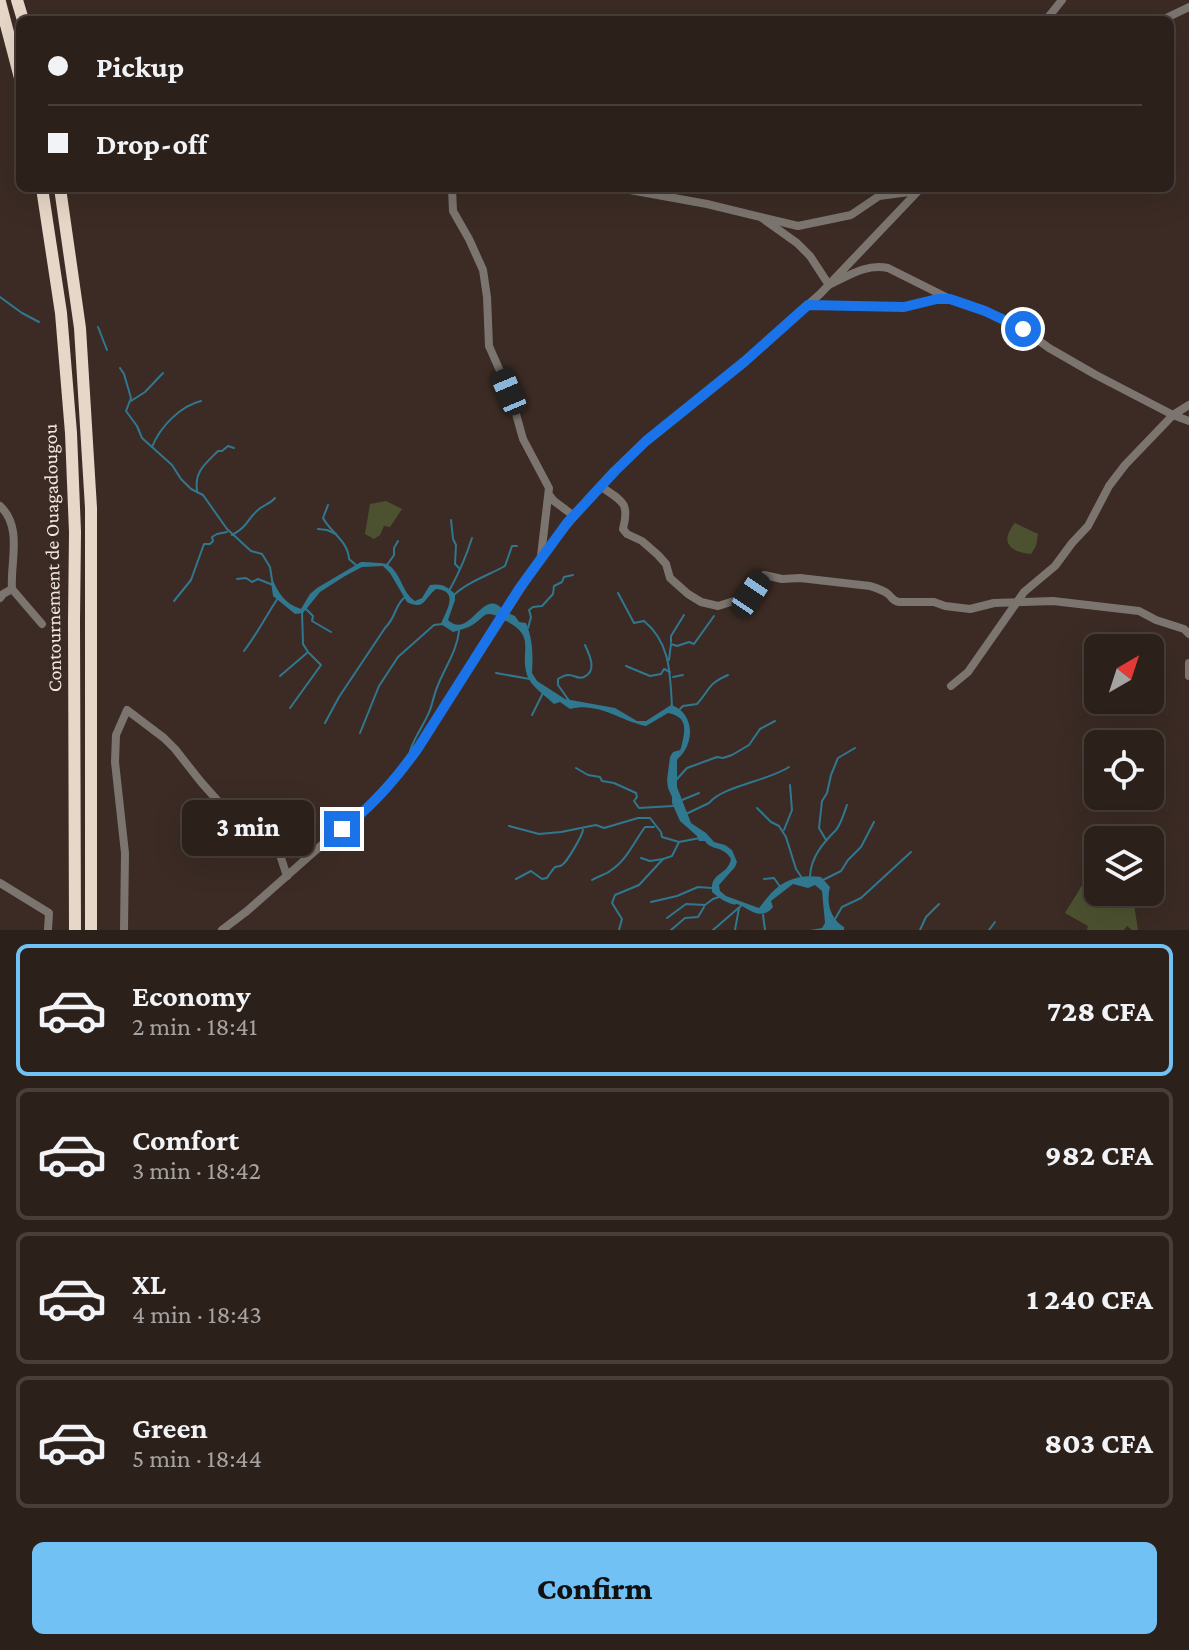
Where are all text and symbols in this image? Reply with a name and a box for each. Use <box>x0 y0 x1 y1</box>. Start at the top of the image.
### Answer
text: Pickup <box>96 50 184 83</box>
text: Drop-off <box>96 127 207 160</box>
route start <box>1005 311 1041 347</box>
car <box>489 365 529 419</box>
street label: Contournement de Ouagadougou <box>39 423 66 692</box>
car <box>728 567 774 621</box>
north arrow <box>1084 634 1164 714</box>
map controls <box>1084 634 1164 906</box>
button: locate <box>1084 730 1164 810</box>
callout: 3 min <box>182 801 314 857</box>
route end <box>324 811 360 847</box>
text: 3 min <box>216 813 280 842</box>
button: layers <box>1084 826 1164 906</box>
icon: car <box>36 974 108 1046</box>
text: Economy <box>132 979 251 1012</box>
text: 728 CFA <box>1047 994 1153 1027</box>
text: 2 min · 18:41 <box>132 1012 257 1041</box>
icon: car <box>36 1118 108 1190</box>
text: Comfort <box>132 1123 239 1156</box>
text: 982 CFA <box>1045 1138 1153 1171</box>
text: 3 min · 18:42 <box>132 1156 261 1185</box>
icon: car <box>36 1262 108 1334</box>
text: XL <box>132 1267 166 1300</box>
text: 1 240 CFA <box>1027 1282 1153 1315</box>
text: 4 min · 18:43 <box>132 1300 262 1329</box>
icon: car <box>36 1406 108 1478</box>
text: Green <box>132 1411 208 1444</box>
text: 803 CFA <box>1044 1426 1153 1459</box>
text: 5 min · 18:44 <box>132 1444 262 1473</box>
button: Confirm <box>32 1542 1157 1634</box>

